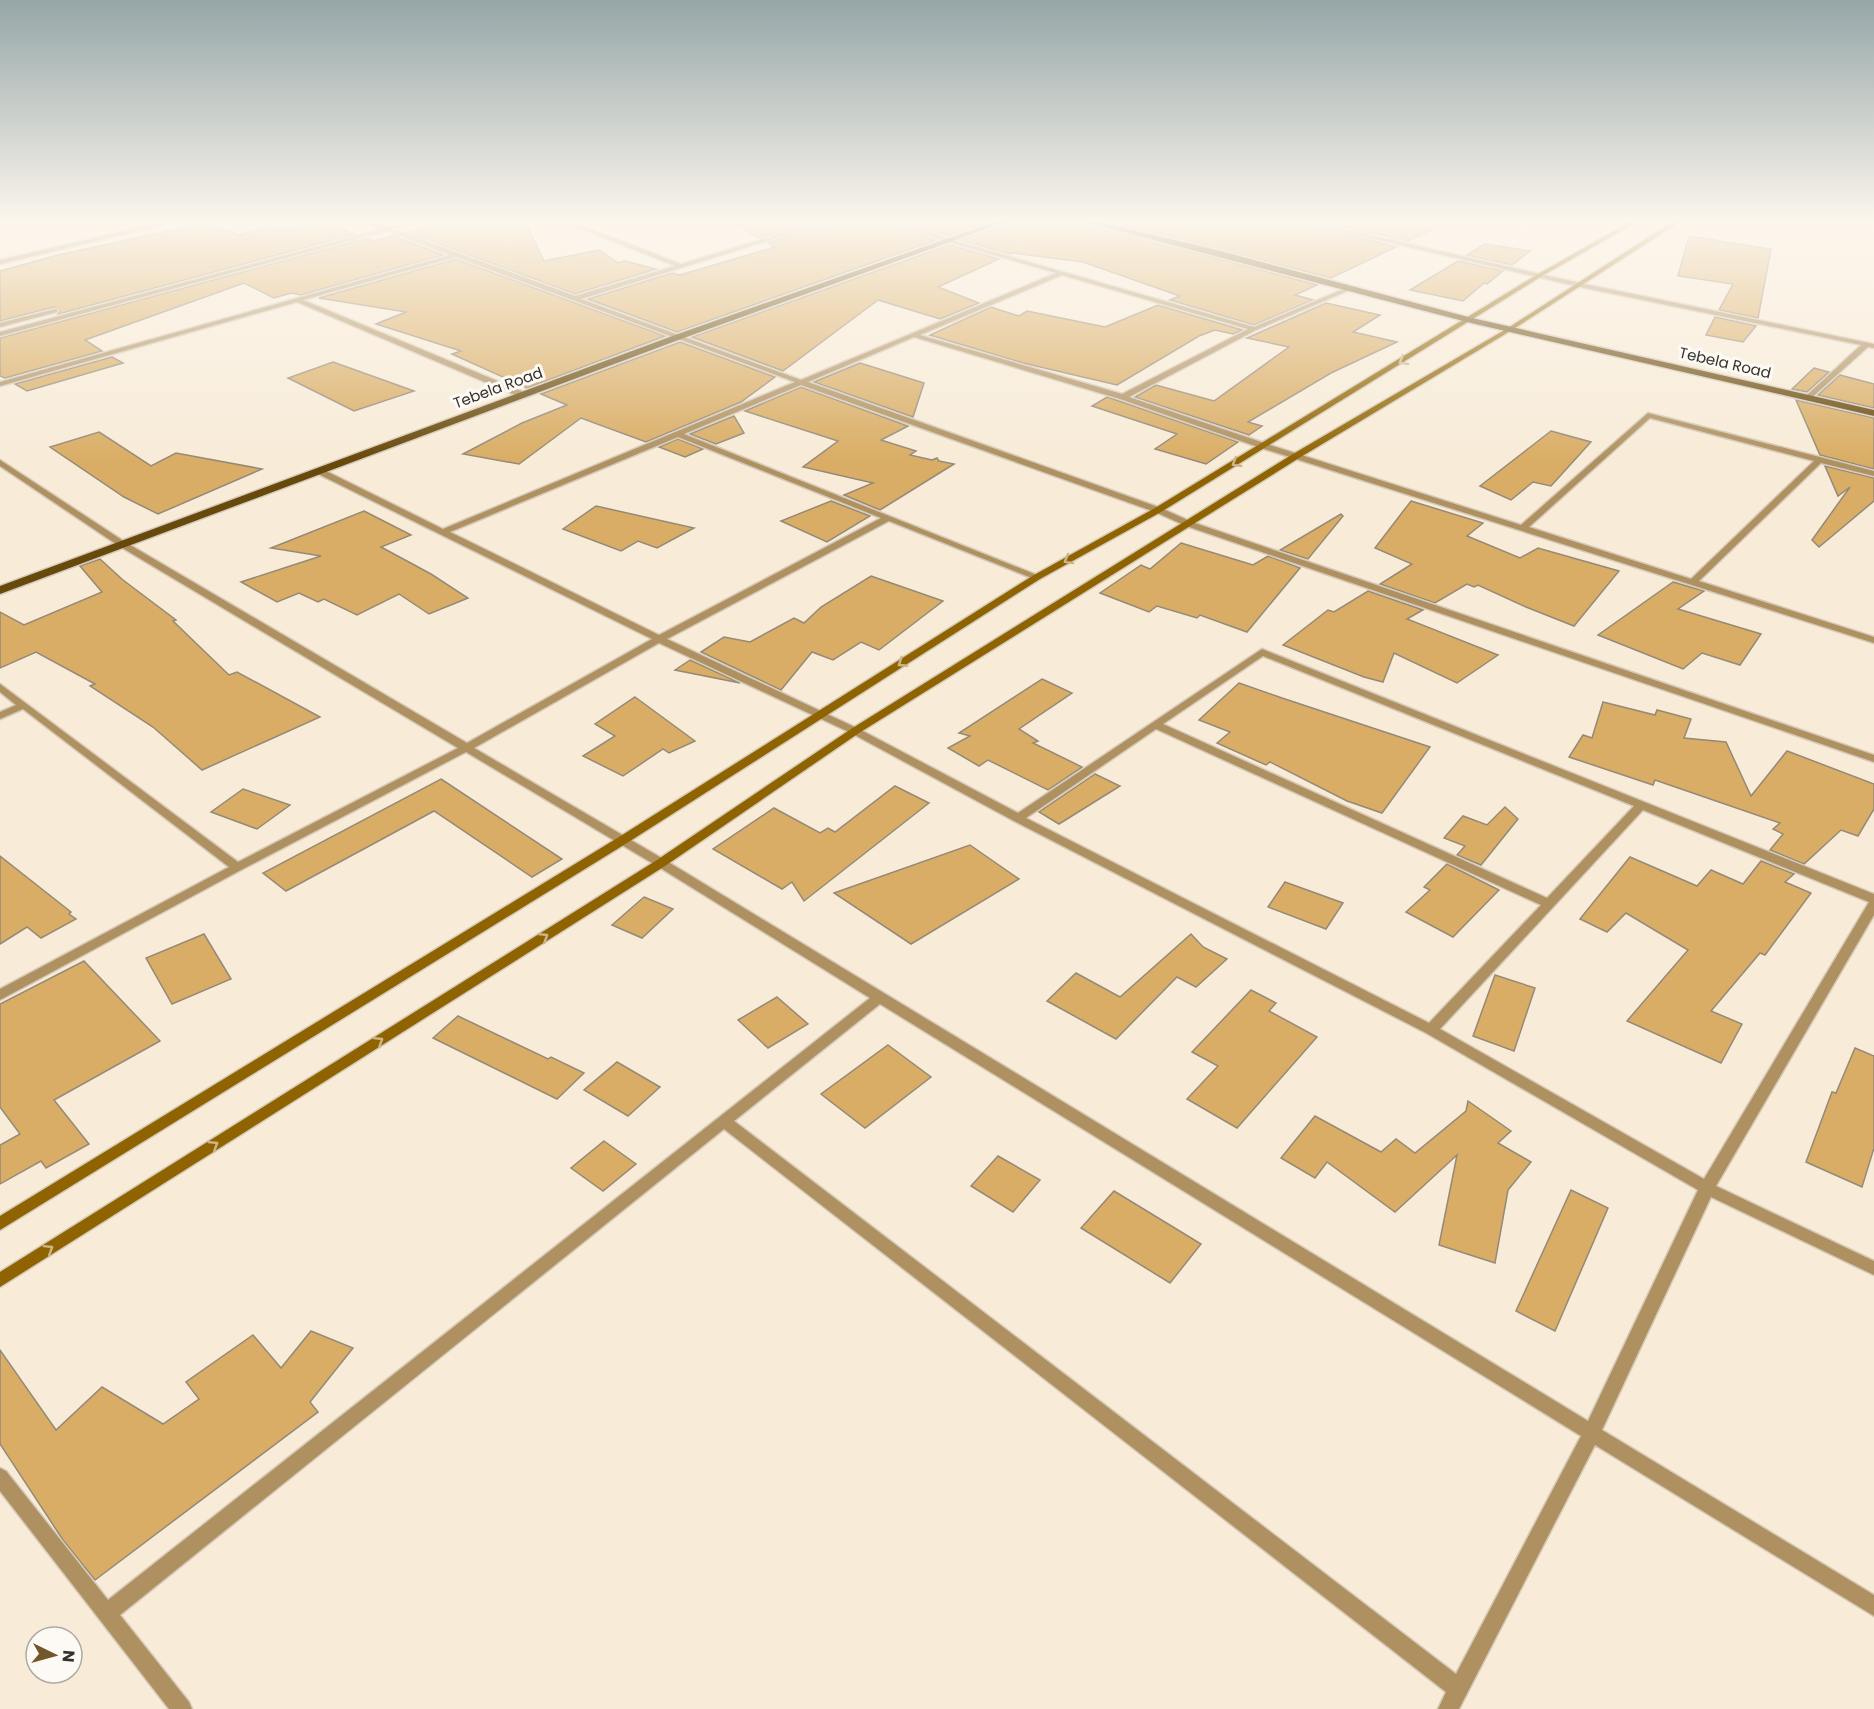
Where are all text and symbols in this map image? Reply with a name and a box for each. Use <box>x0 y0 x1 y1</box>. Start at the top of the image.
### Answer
street label: Tebela Road <box>1677 342 1773 383</box>
one-way arrow <box>1399 354 1409 365</box>
street label: Tebela Road <box>450 362 545 413</box>
one-way arrow <box>1232 455 1242 467</box>
one-way arrow <box>1063 553 1074 564</box>
one-way arrow <box>898 656 908 668</box>
one-way arrow <box>538 932 548 944</box>
one-way arrow <box>373 1036 383 1048</box>
one-way arrow <box>208 1141 219 1152</box>
one-way arrow <box>43 1245 54 1256</box>
north arrow <box>24 1625 84 1685</box>
text: N <box>56 1649 80 1663</box>

